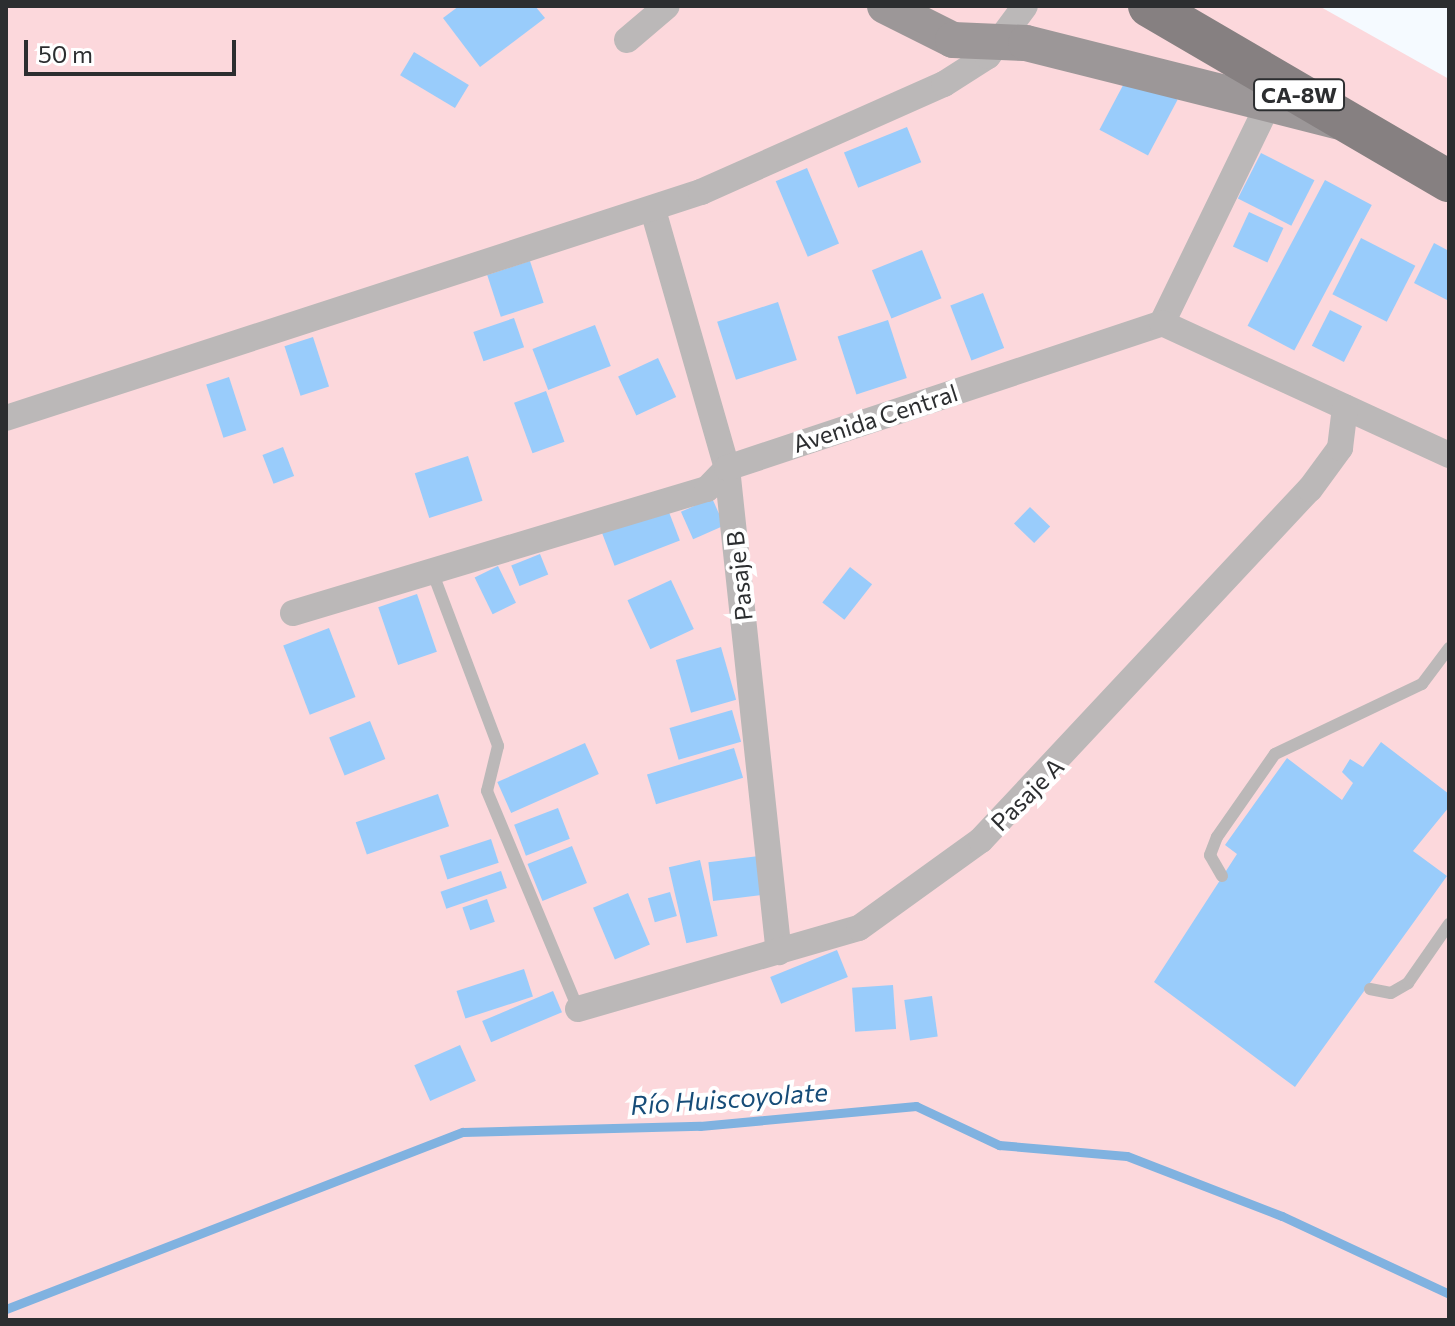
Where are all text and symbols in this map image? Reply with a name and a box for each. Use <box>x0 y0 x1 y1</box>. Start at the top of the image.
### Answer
scale bar <box>28 24 240 74</box>
text: 50 m <box>38 39 93 68</box>
road number: CA-8W <box>1253 77 1345 113</box>
street label: Avenida Central <box>789 378 961 458</box>
street label: Pasaje B <box>720 530 758 622</box>
street label: Pasaje A <box>985 752 1069 836</box>
water label: Río Huiscoyolate <box>629 1076 829 1120</box>

